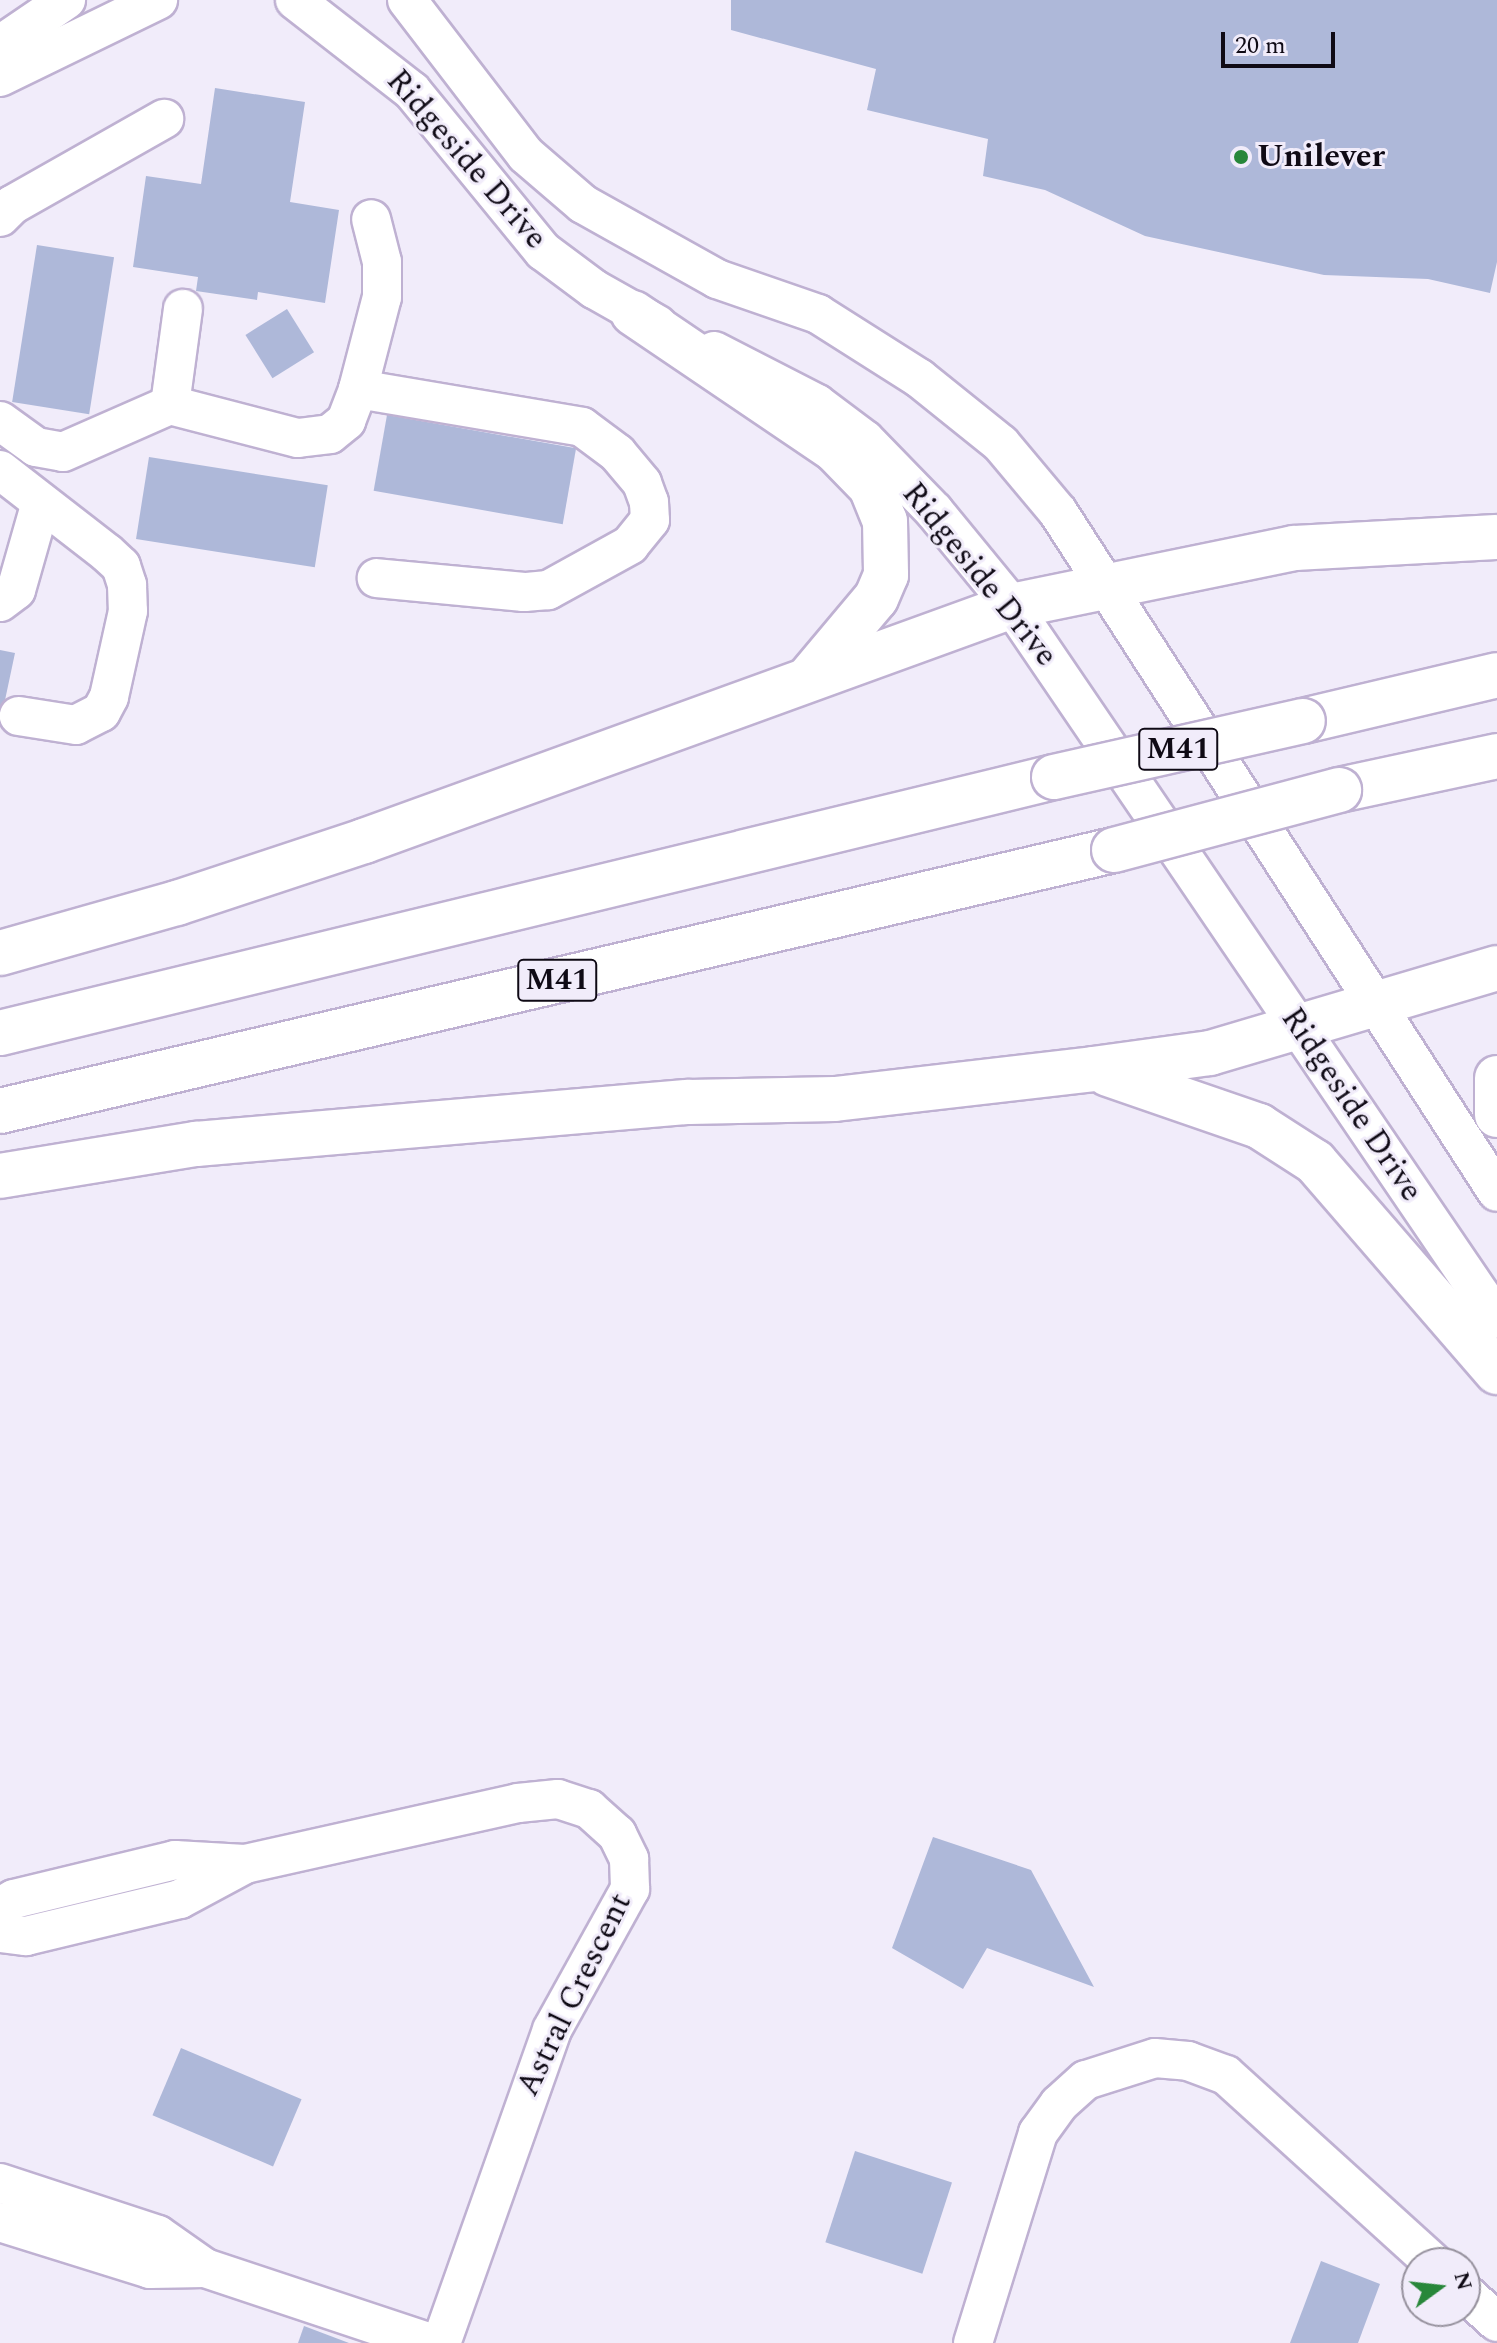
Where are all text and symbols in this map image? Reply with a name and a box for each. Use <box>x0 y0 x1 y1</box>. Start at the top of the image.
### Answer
scale bar <box>1225 16 1339 66</box>
text: 20 m <box>1235 28 1286 64</box>
street label: Ridgeside Drive <box>378 62 554 258</box>
place label: Unilever <box>1257 138 1385 176</box>
marker: Unilever <box>1232 148 1250 166</box>
street label: Ridgeside Drive <box>893 475 1065 675</box>
road number: M41 <box>1138 723 1218 775</box>
road number: M41 <box>517 954 597 1006</box>
street label: Ridgeside Drive <box>1272 1001 1430 1209</box>
street label: Astral Crescent <box>509 1887 641 2103</box>
north arrow <box>1401 2247 1481 2327</box>
text: N <box>1444 2268 1481 2294</box>

